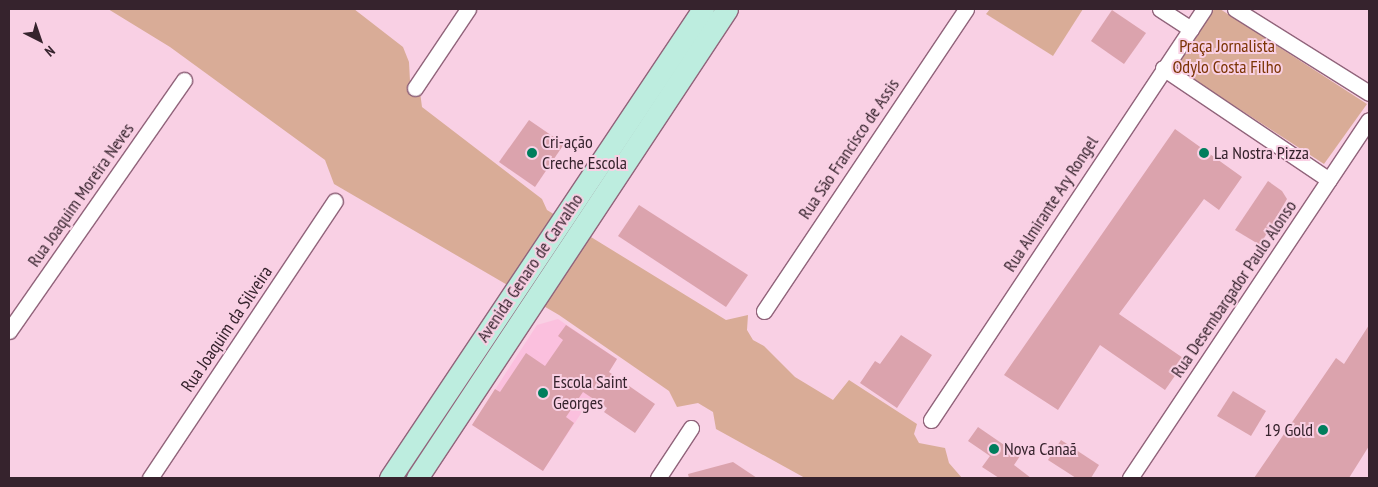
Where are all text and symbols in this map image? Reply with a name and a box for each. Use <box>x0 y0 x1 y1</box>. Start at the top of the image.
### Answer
north arrow <box>15 15 65 65</box>
park label: Praça Jornalista Odylo Costa Filho <box>1172 36 1282 78</box>
text: N <box>41 42 59 61</box>
street label: Rua São Francisco de Assis <box>794 74 904 224</box>
street label: Rua Joaquim Moreira Neves <box>23 119 139 271</box>
street label: Rua Almirante Ary Rongel <box>999 131 1103 277</box>
place label: Cri-ação Creche Escola <box>542 132 627 174</box>
place label: La Nostra Pizza <box>1214 142 1309 164</box>
marker: Cri-ação Creche Escola <box>526 147 538 159</box>
marker: La Nostra Pizza <box>1198 147 1210 159</box>
street label: Avenida Genaro de Carvalho <box>472 190 588 346</box>
street label: Rua Desembargador Paulo Alonso <box>1166 196 1302 382</box>
street label: Rua Joaquim da Silveira <box>177 262 277 396</box>
place label: Escola Saint Georges <box>553 372 628 414</box>
marker: Escola Saint Georges <box>537 387 549 399</box>
place label: 19 Gold <box>1264 419 1313 441</box>
marker: 19 Gold <box>1317 424 1329 436</box>
place label: Nova Canaã <box>1004 438 1077 460</box>
marker: Nova Canaã <box>988 443 1000 455</box>

